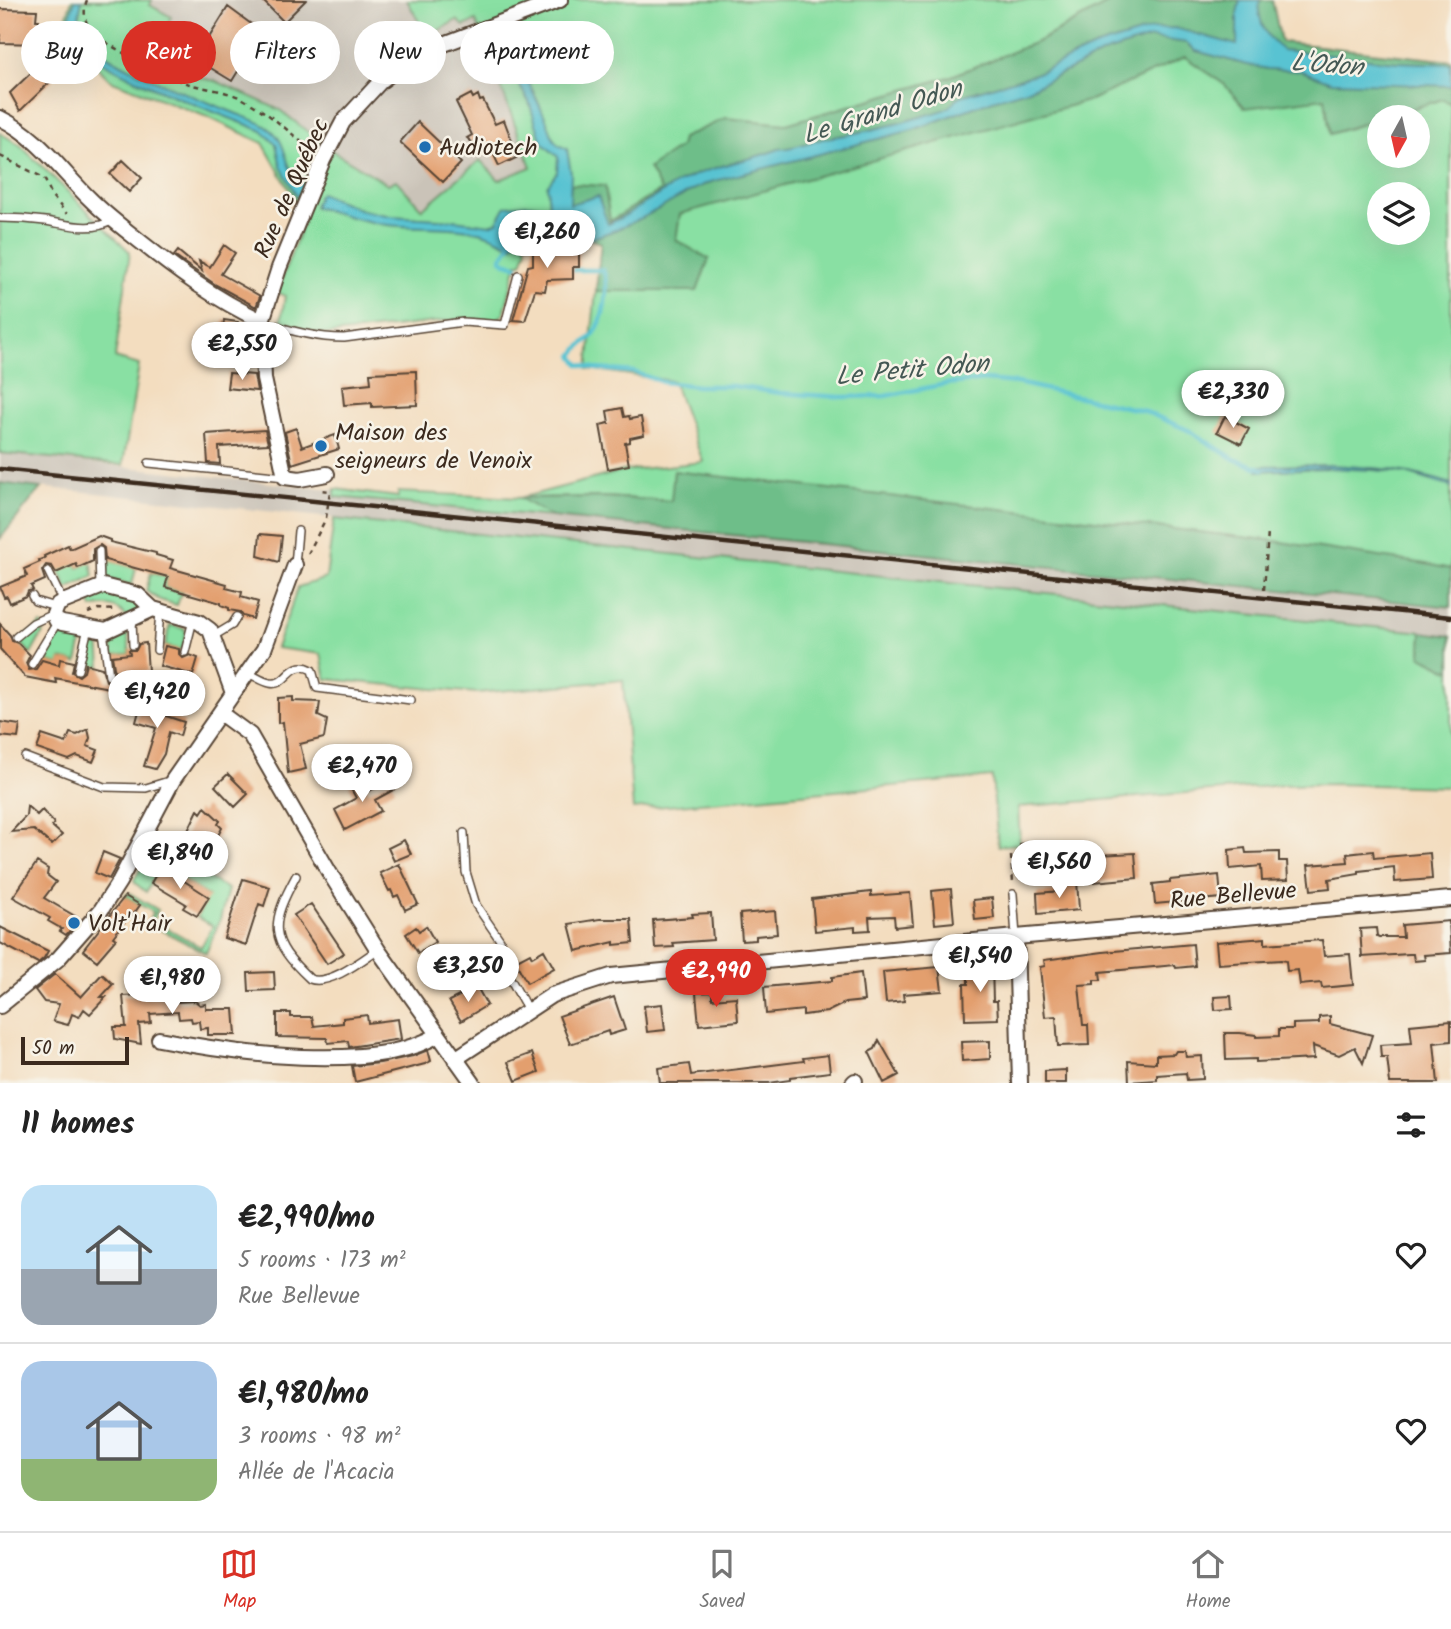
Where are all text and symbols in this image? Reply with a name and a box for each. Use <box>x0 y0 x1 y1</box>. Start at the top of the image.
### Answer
chip: Buy <box>21 21 107 84</box>
chip: Rent <box>121 21 216 84</box>
chip: Filters <box>230 21 340 84</box>
chip: New <box>354 21 446 84</box>
chip: Apartment <box>460 21 614 84</box>
water label: L'Odon <box>1289 43 1367 90</box>
water label: Le Grand Odon <box>798 68 970 157</box>
north arrow <box>1367 105 1430 168</box>
map controls <box>1367 105 1430 245</box>
street label: Rue de Québec <box>244 112 341 265</box>
place label: Audiotech <box>439 129 537 168</box>
marker: Audiotech <box>417 139 433 155</box>
button: layers <box>1367 182 1430 245</box>
pin: €1,260 <box>490 210 604 270</box>
text: €1,260 <box>514 215 580 251</box>
pin: €2,550 <box>185 322 299 382</box>
text: €2,550 <box>207 327 277 363</box>
water label: Le Petit Odon <box>834 343 993 399</box>
pin: €2,330 <box>1176 370 1290 430</box>
text: €2,330 <box>1198 375 1268 411</box>
place label: Maison des seigneurs de Venoix <box>335 414 532 481</box>
marker: Maison des seigneurs de Venoix <box>313 438 329 454</box>
pin: €1,420 <box>100 670 214 730</box>
text: €1,420 <box>124 675 190 711</box>
pin: €2,470 <box>305 744 419 804</box>
text: €2,470 <box>327 749 397 785</box>
pin: €1,840 <box>123 832 237 891</box>
text: €1,840 <box>147 836 213 872</box>
pin: €1,560 <box>1002 841 1116 900</box>
text: €1,560 <box>1027 845 1091 881</box>
street label: Rue Bellevue <box>1168 872 1298 921</box>
place label: Volt'Hair <box>88 905 173 944</box>
marker: Volt'Hair <box>66 915 82 931</box>
pin: €1,540 <box>923 934 1037 994</box>
text: €1,540 <box>948 939 1012 975</box>
pin: €3,250 <box>411 944 525 1004</box>
text: €3,250 <box>433 949 503 985</box>
pin: €2,990 <box>659 950 773 1009</box>
text: €2,990 <box>681 954 751 990</box>
pin: €1,980 <box>115 956 229 1016</box>
text: €1,980 <box>140 961 204 997</box>
scale bar <box>21 1034 130 1066</box>
text: 50 m <box>32 1034 74 1064</box>
text: 11 homes <box>21 1101 134 1149</box>
icon: filters <box>1392 1106 1430 1144</box>
text: €2,990/mo <box>238 1195 375 1243</box>
icon: home <box>77 1213 161 1297</box>
icon: heart <box>1392 1236 1430 1274</box>
text: 5 rooms · 173 m² <box>238 1243 406 1279</box>
text: Rue Bellevue <box>238 1279 360 1315</box>
text: €1,980/mo <box>238 1371 369 1419</box>
icon: home <box>77 1389 161 1473</box>
icon: heart <box>1392 1412 1430 1450</box>
text: 3 rooms · 98 m² <box>238 1419 401 1455</box>
text: Allée de l'Acacia <box>238 1455 394 1491</box>
tab: Map <box>220 1545 258 1617</box>
tab: Saved <box>699 1545 745 1617</box>
tab: Home <box>1185 1545 1231 1617</box>

